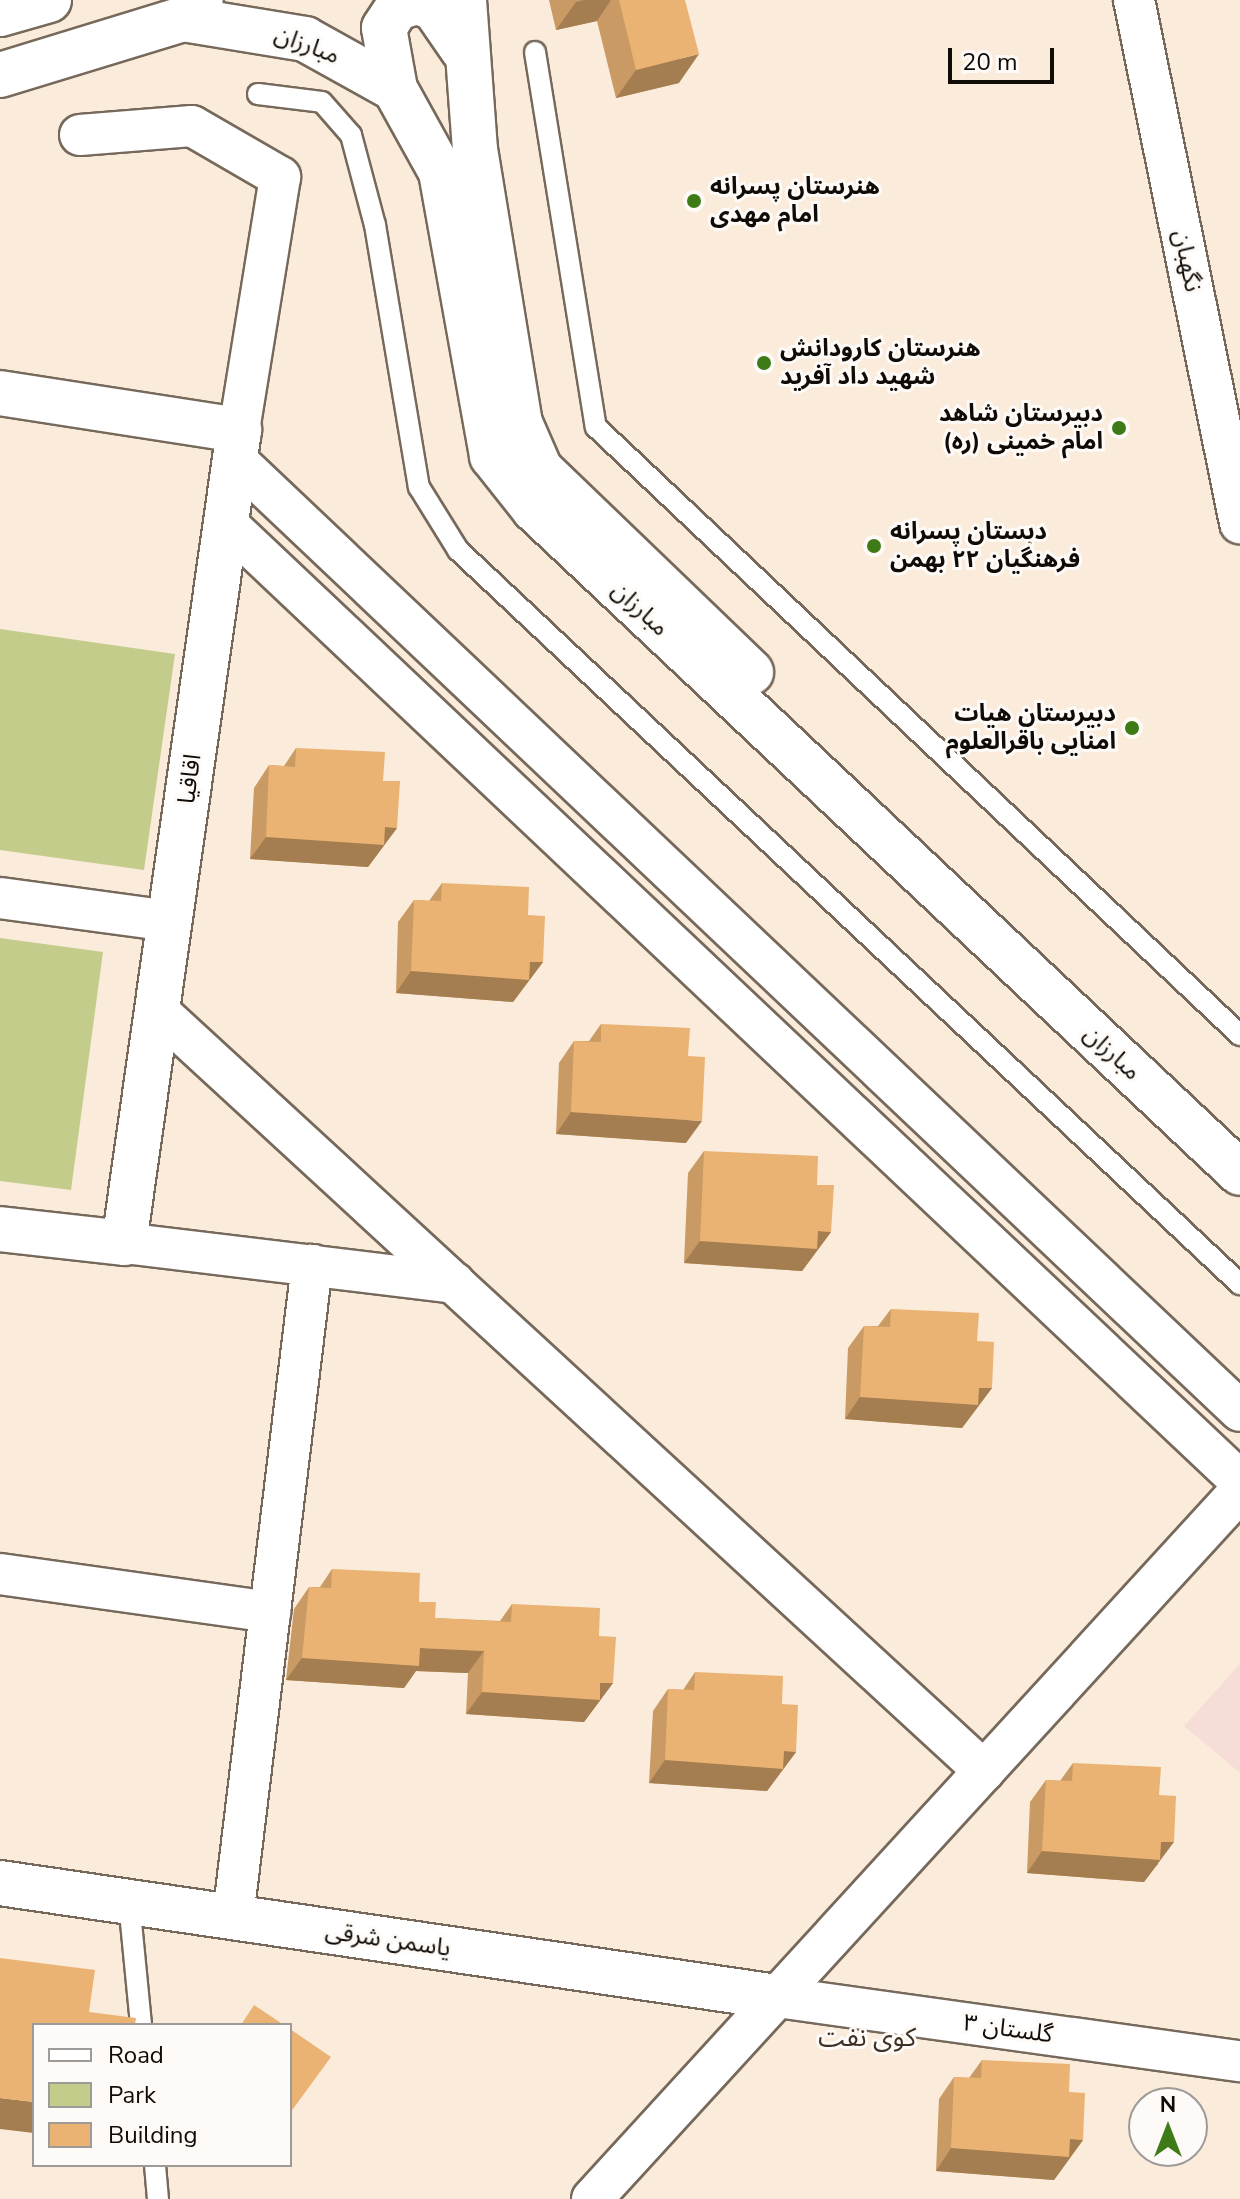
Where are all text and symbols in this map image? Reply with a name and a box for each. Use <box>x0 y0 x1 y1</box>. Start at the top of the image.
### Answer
street label: مبارزان <box>271 20 343 70</box>
scale bar <box>952 32 1058 82</box>
text: 20 m <box>962 46 1018 78</box>
place label: هنرستان پسرانه امام مهدی <box>710 173 880 229</box>
marker: هنرستان پسرانه امام مهدی <box>685 192 703 210</box>
street label: نگهبان <box>1167 228 1207 294</box>
place label: هنرستان کارودانش شهید داد آفرید <box>780 335 981 391</box>
marker: هنرستان کارودانش شهید داد آفرید <box>755 354 773 372</box>
place label: دبیرستان شاهد امام خمینی (ره) <box>939 400 1103 456</box>
marker: دبیرستان شاهد امام خمینی (ره) <box>1110 419 1128 437</box>
place label: دبستان پسرانه فرهنگیان ۲۲ بهمن <box>890 518 1080 574</box>
marker: دبستان پسرانه فرهنگیان ۲۲ بهمن <box>865 537 883 555</box>
street label: مبارزان <box>606 576 674 642</box>
place label: دبیرستان هیات امنایی باقرالعلوم <box>946 700 1116 756</box>
marker: دبیرستان هیات امنایی باقرالعلوم <box>1123 719 1141 737</box>
street label: اقاقیا <box>172 752 208 806</box>
street label: مبارزان <box>1078 1020 1146 1086</box>
street label: یاسمن شرقی <box>323 1917 453 1963</box>
street label: گلستان ۳ <box>962 2008 1054 2050</box>
district label: کوی نفت <box>818 2022 916 2054</box>
legend <box>32 2023 292 2167</box>
text: Road <box>108 2039 164 2071</box>
text: Park <box>108 2079 156 2111</box>
north arrow <box>1128 2087 1208 2167</box>
text: N <box>1160 2090 1176 2120</box>
text: Building <box>108 2119 198 2151</box>

